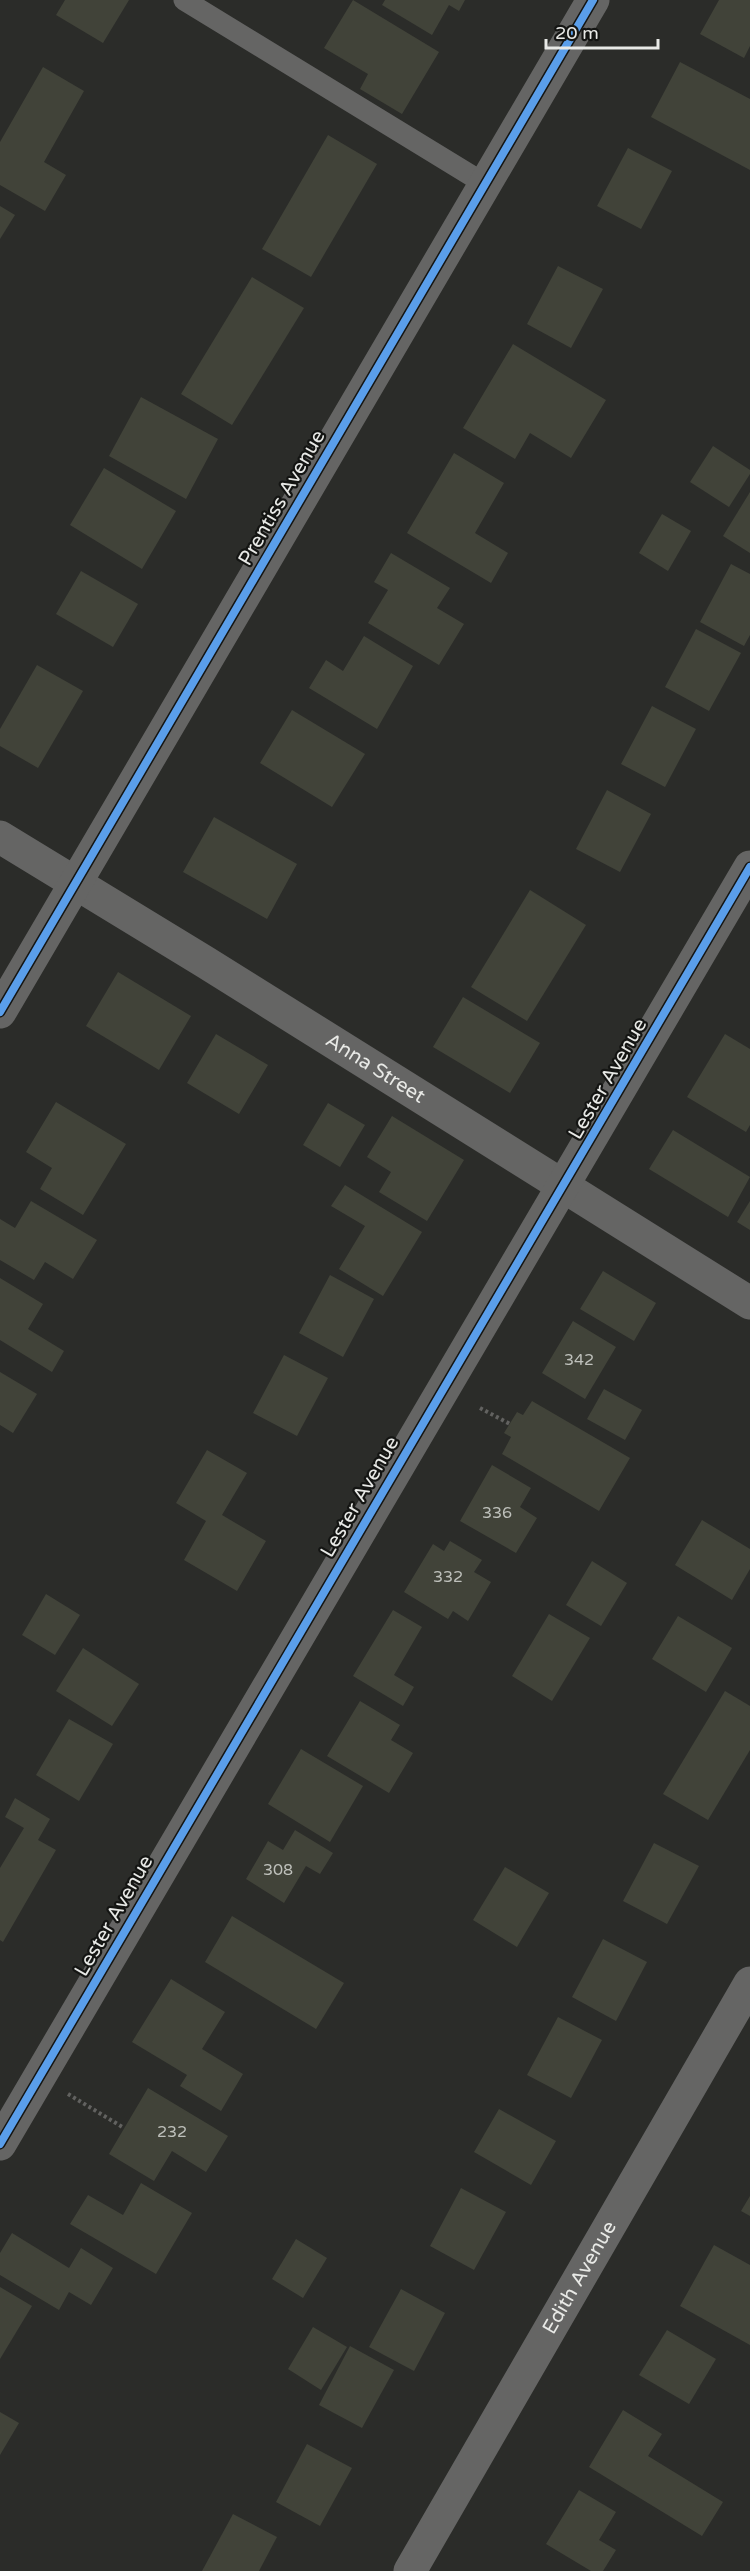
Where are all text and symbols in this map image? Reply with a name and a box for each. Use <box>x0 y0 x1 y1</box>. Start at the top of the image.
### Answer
scale bar <box>546 12 658 50</box>
text: 20 m <box>555 22 599 44</box>
street label: Prentiss Avenue <box>233 426 331 570</box>
street label: Lester Avenue <box>564 1014 652 1144</box>
street label: Anna Street <box>321 1028 430 1109</box>
house number: 342 <box>564 1350 594 1370</box>
street label: Lester Avenue <box>316 1432 404 1562</box>
house number: 336 <box>482 1503 512 1523</box>
house number: 332 <box>433 1567 463 1587</box>
street label: Lester Avenue <box>70 1851 158 1981</box>
house number: 308 <box>263 1860 293 1880</box>
house number: 232 <box>157 2122 187 2142</box>
street label: Edith Avenue <box>538 2217 622 2338</box>

